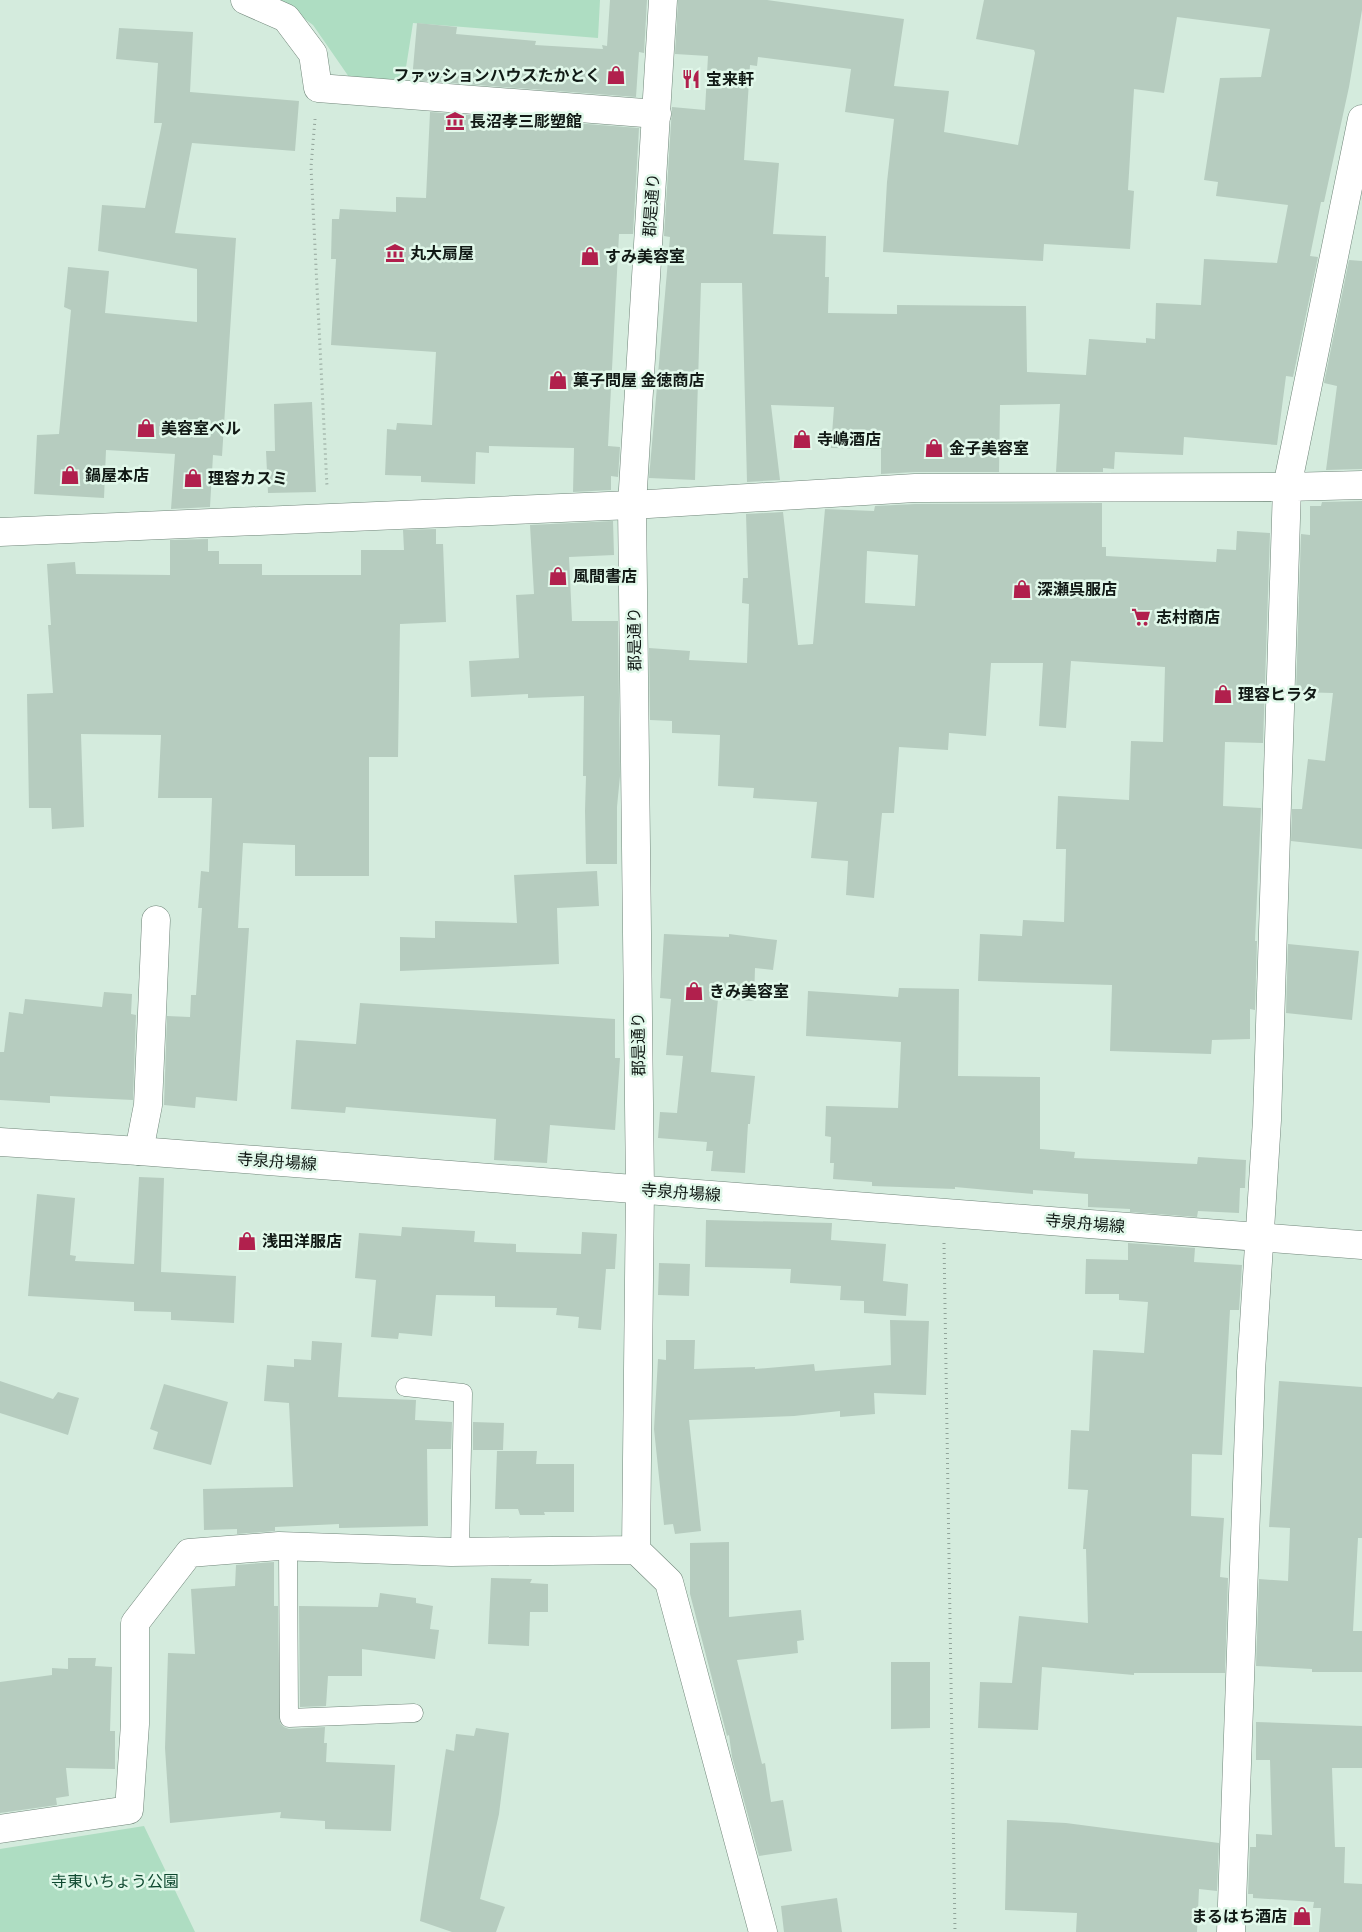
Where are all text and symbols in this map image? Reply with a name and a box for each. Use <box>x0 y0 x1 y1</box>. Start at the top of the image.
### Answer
shop icon: ファッションハウスたかとく <box>605 64 627 86</box>
place label: ファッションハウスたかとく <box>393 65 601 84</box>
restaurant icon: 宝来軒 <box>680 68 702 90</box>
place label: 宝来軒 <box>706 69 754 88</box>
museum icon: 長沼孝三彫塑館 <box>444 110 466 132</box>
place label: 長沼孝三彫塑館 <box>470 111 582 130</box>
street label: 郡是通り <box>639 172 662 238</box>
museum icon: 丸大扇屋 <box>384 242 406 264</box>
place label: 丸大扇屋 <box>410 243 474 262</box>
shop icon: すみ美容室 <box>579 245 601 267</box>
place label: すみ美容室 <box>605 246 685 265</box>
shop icon: 菓子問屋 金徳商店 <box>547 369 569 391</box>
place label: 菓子問屋 金徳商店 <box>573 370 704 389</box>
shop icon: 美容室ベル <box>135 417 157 439</box>
place label: 美容室ベル <box>161 418 241 437</box>
shop icon: 寺嶋酒店 <box>791 428 813 450</box>
place label: 寺嶋酒店 <box>817 429 881 448</box>
shop icon: 金子美容室 <box>923 437 945 459</box>
place label: 金子美容室 <box>949 438 1029 457</box>
shop icon: 鍋屋本店 <box>59 464 81 486</box>
place label: 鍋屋本店 <box>85 465 149 484</box>
shop icon: 理容カスミ <box>182 467 204 489</box>
place label: 理容カスミ <box>208 468 288 487</box>
shop icon: 風間書店 <box>547 565 569 587</box>
place label: 風間書店 <box>573 566 637 585</box>
shop icon: 深瀬呉服店 <box>1011 578 1033 600</box>
place label: 深瀬呉服店 <box>1037 579 1117 598</box>
supermarket icon: 志村商店 <box>1130 606 1152 628</box>
street label: 郡是通り <box>623 607 644 671</box>
place label: 志村商店 <box>1156 607 1220 626</box>
shop icon: 理容ヒラタ <box>1212 683 1234 705</box>
place label: 理容ヒラタ <box>1238 684 1318 703</box>
shop icon: きみ美容室 <box>683 980 705 1002</box>
place label: きみ美容室 <box>709 981 789 1000</box>
street label: 郡是通り <box>627 1012 648 1076</box>
street label: 寺泉舟場線 <box>236 1148 318 1173</box>
street label: 寺泉舟場線 <box>640 1179 722 1204</box>
street label: 寺泉舟場線 <box>1044 1210 1126 1235</box>
shop icon: 浅田洋服店 <box>236 1230 258 1252</box>
place label: 浅田洋服店 <box>262 1231 342 1250</box>
park label: 寺東いちょう公園 <box>51 1871 179 1890</box>
shop icon: まるはち酒店 <box>1291 1905 1313 1927</box>
place label: まるはち酒店 <box>1191 1906 1287 1925</box>

